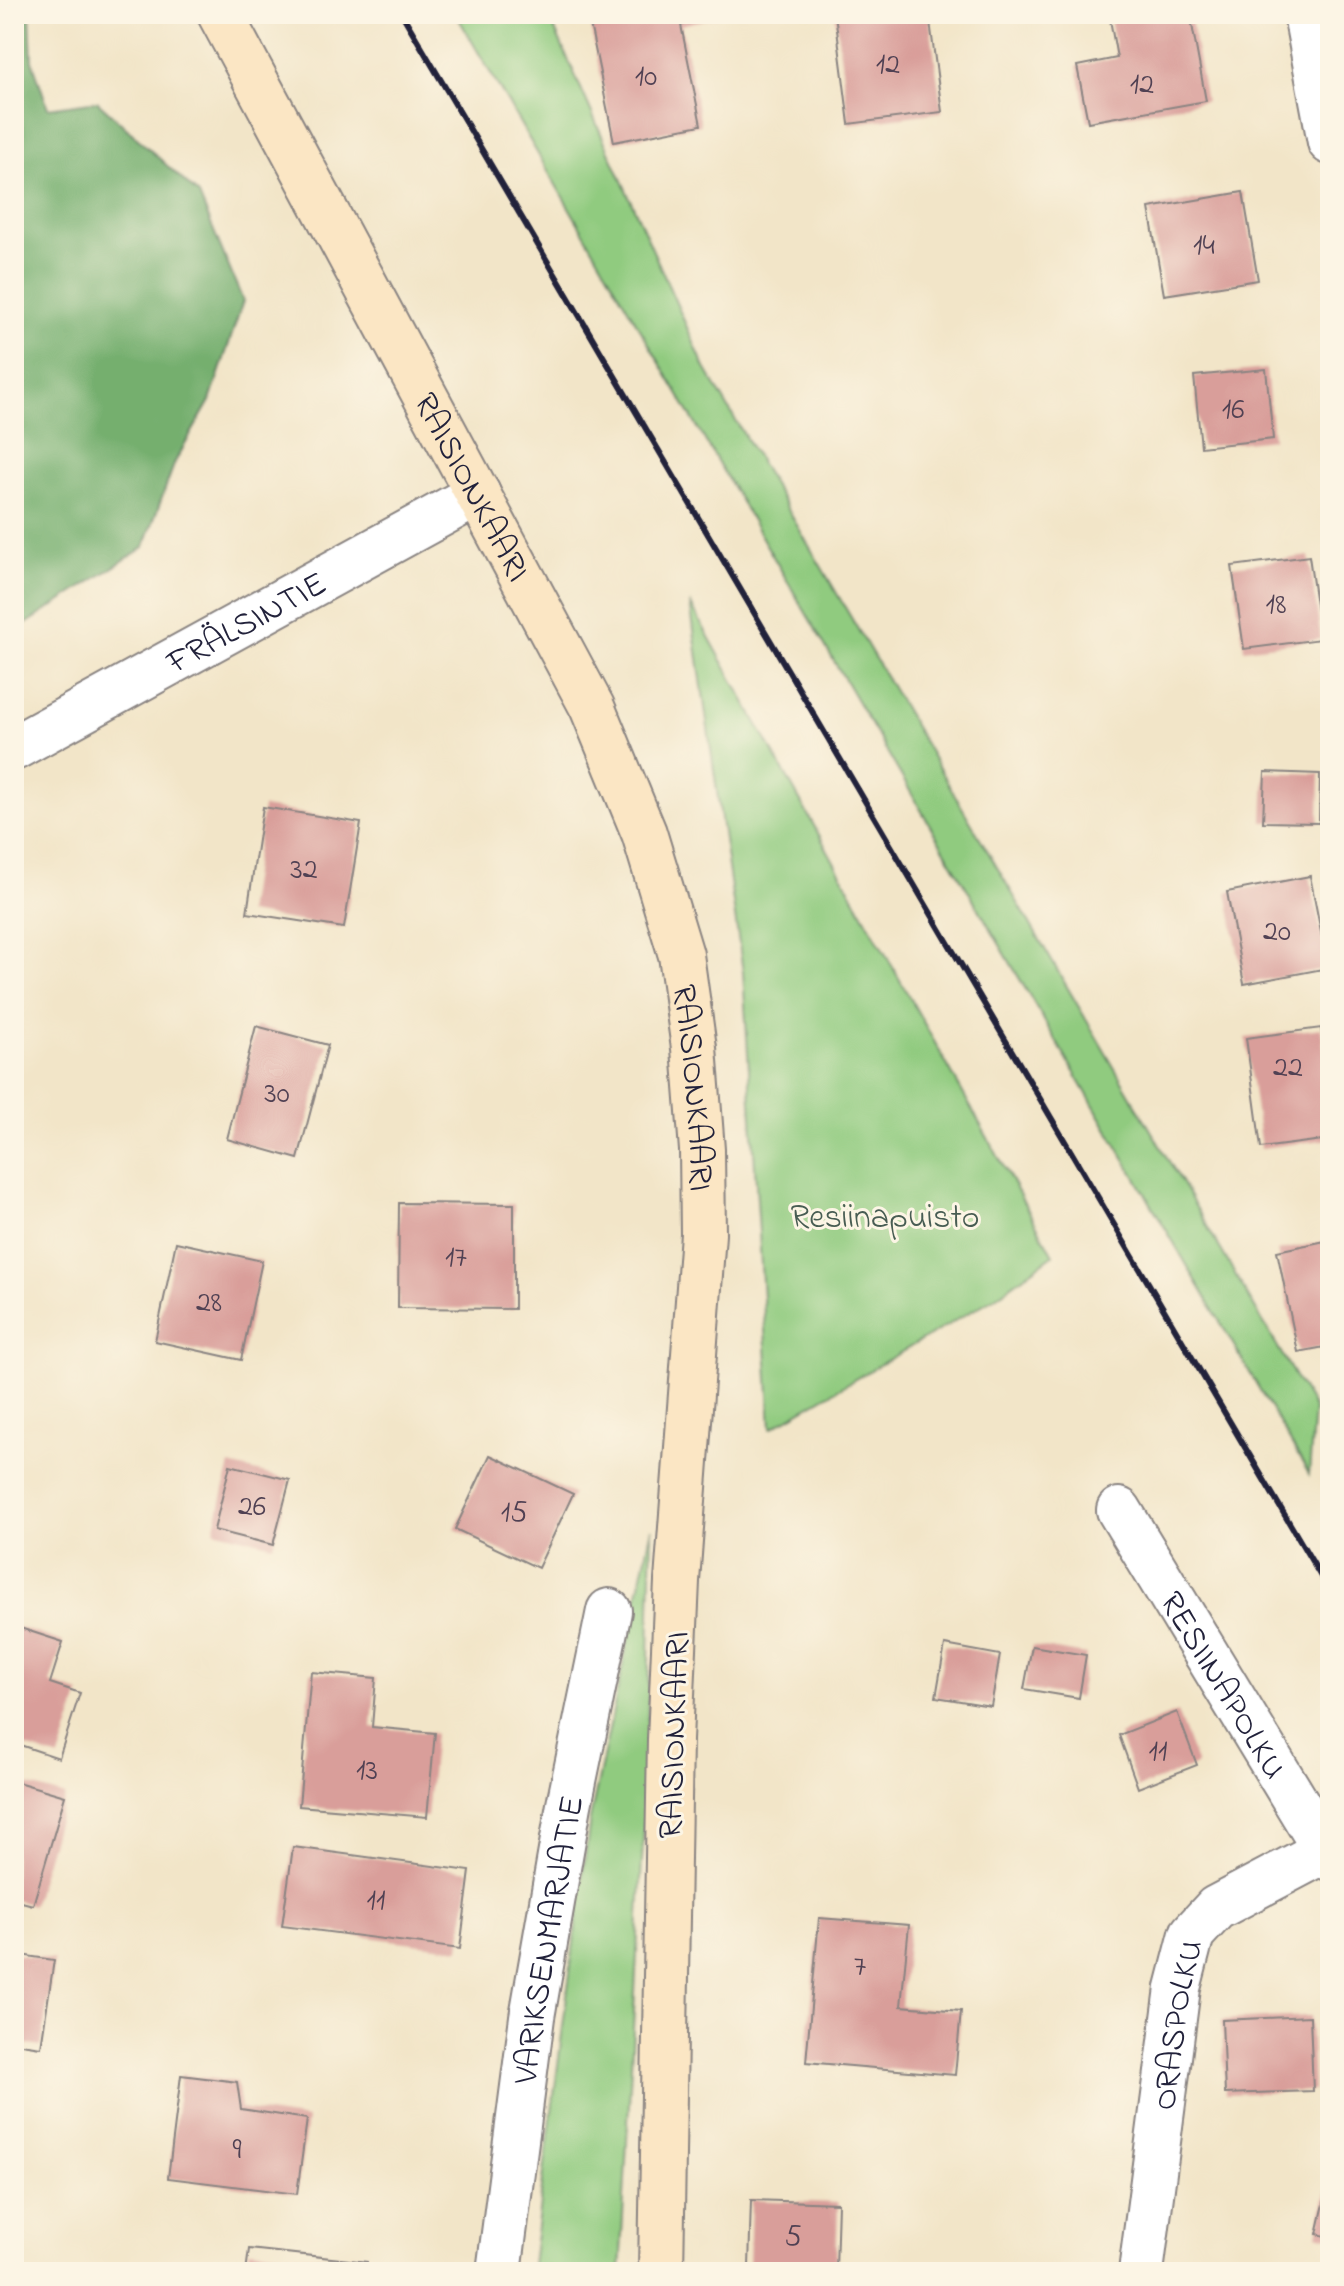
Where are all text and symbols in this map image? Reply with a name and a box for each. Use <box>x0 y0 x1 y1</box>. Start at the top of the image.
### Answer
house number: 12 <box>876 44 900 88</box>
house number: 10 <box>635 56 657 100</box>
house number: 12 <box>1130 64 1154 108</box>
house number: 14 <box>1193 225 1215 269</box>
street label: RAISIONKAARI <box>399 385 541 592</box>
house number: 16 <box>1222 389 1244 433</box>
street label: FRÄLSINTIE <box>158 561 336 689</box>
house number: 18 <box>1266 584 1286 628</box>
house number: 32 <box>290 849 318 893</box>
house number: 20 <box>1263 911 1291 955</box>
street label: RAISIONKAARI <box>656 981 723 1192</box>
house number: 22 <box>1273 1047 1303 1091</box>
house number: 30 <box>264 1073 290 1117</box>
park label: Resiinapuisto <box>790 1194 980 1244</box>
house number: 17 <box>445 1237 467 1281</box>
house number: 28 <box>196 1282 222 1326</box>
house number: 26 <box>238 1486 266 1530</box>
house number: 15 <box>501 1492 527 1536</box>
street label: RESIINAPOLKU <box>1145 1583 1298 1790</box>
street label: RAISIONKAARI <box>647 1630 705 1840</box>
house number: 11 <box>1148 1731 1168 1775</box>
house number: 13 <box>356 1750 378 1794</box>
street label: VARIKSENMARJATIE <box>502 1792 599 2088</box>
house number: 11 <box>366 1880 386 1924</box>
street label: ORASPOLKU <box>1141 1934 1219 2113</box>
house number: 7 <box>854 1946 866 1990</box>
house number: 9 <box>232 2129 242 2173</box>
house number: 5 <box>784 2216 802 2260</box>

